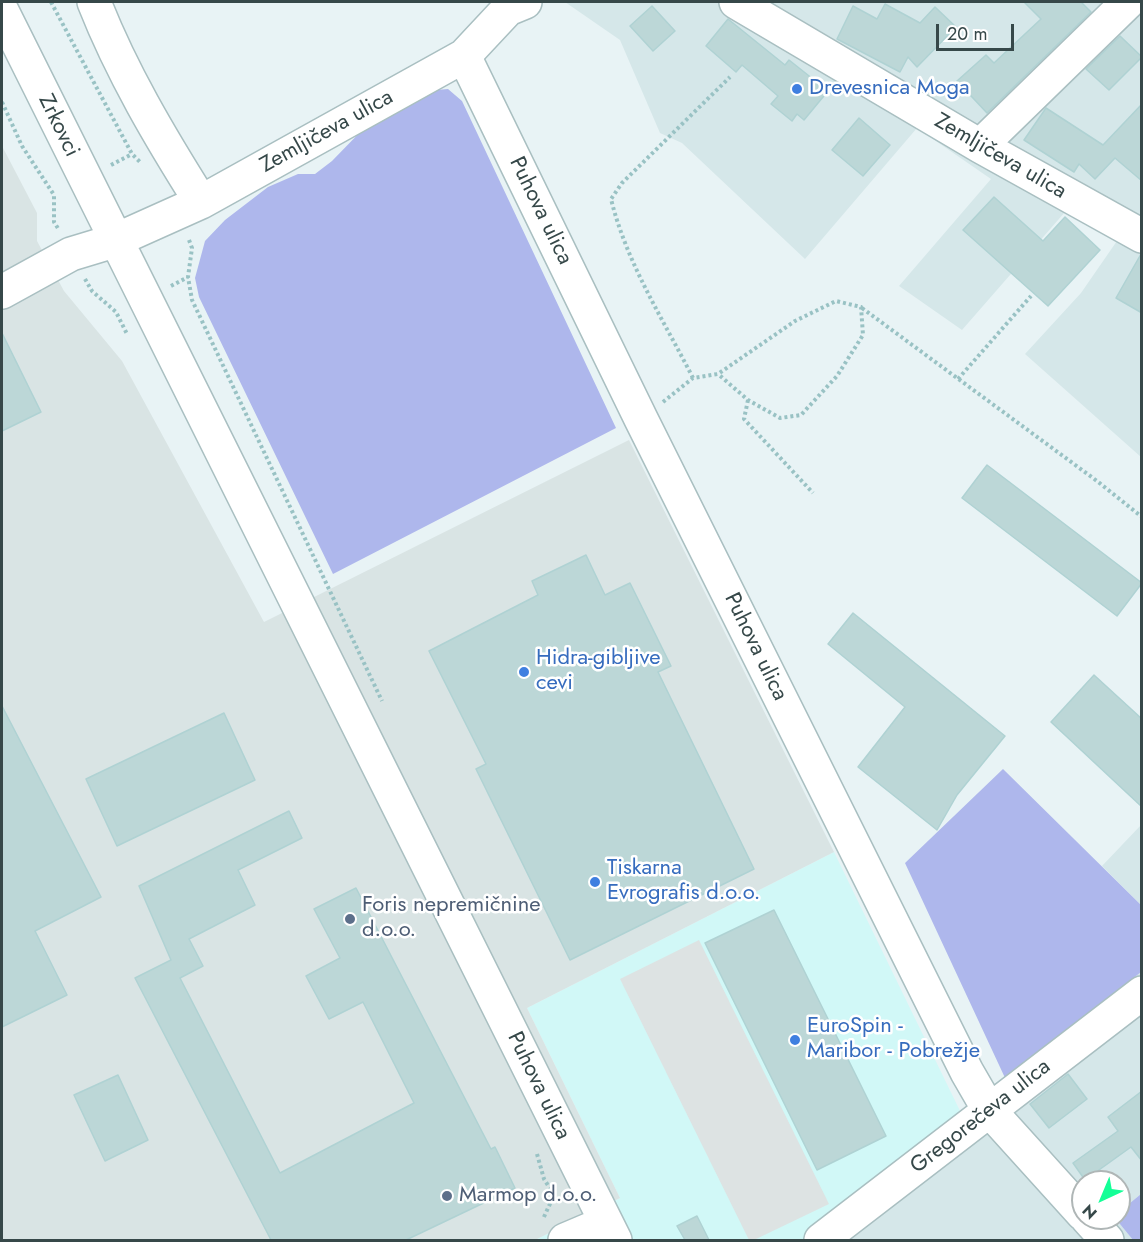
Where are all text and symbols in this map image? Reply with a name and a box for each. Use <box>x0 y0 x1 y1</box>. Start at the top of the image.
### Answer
scale bar <box>939 12 1017 50</box>
text: 20 m <box>947 21 987 47</box>
place label: Drevesnica Moga <box>809 76 970 102</box>
marker: Drevesnica Moga <box>790 82 804 96</box>
street label: Zemljičeva ulica <box>256 85 398 179</box>
street label: Zrkovci <box>32 90 84 162</box>
street label: Zemljičeva ulica <box>929 109 1071 205</box>
street label: Puhova ulica <box>503 153 577 269</box>
street label: Puhova ulica <box>718 589 792 705</box>
place label: Hidra-gibljive cevi <box>536 646 660 698</box>
marker: Hidra-gibljive cevi <box>517 665 531 679</box>
place label: Tiskarna Evrografis d.o.o. <box>607 856 760 908</box>
marker: Tiskarna Evrografis d.o.o. <box>588 875 602 889</box>
place label: Foris nepremičnine d.o.o. <box>362 893 541 944</box>
marker: Foris nepremičnine d.o.o. <box>343 912 357 926</box>
place label: EuroSpin - Maribor - Pobrežje <box>807 1014 980 1066</box>
street label: Puhova ulica <box>501 1028 575 1144</box>
marker: EuroSpin - Maribor - Pobrežje <box>788 1033 802 1047</box>
street label: Gregorečeva ulica <box>906 1054 1056 1180</box>
north arrow <box>1071 1170 1131 1230</box>
place label: Marmop d.o.o. <box>459 1183 597 1209</box>
marker: Marmop d.o.o. <box>440 1189 454 1203</box>
text: N <box>1077 1199 1102 1225</box>

